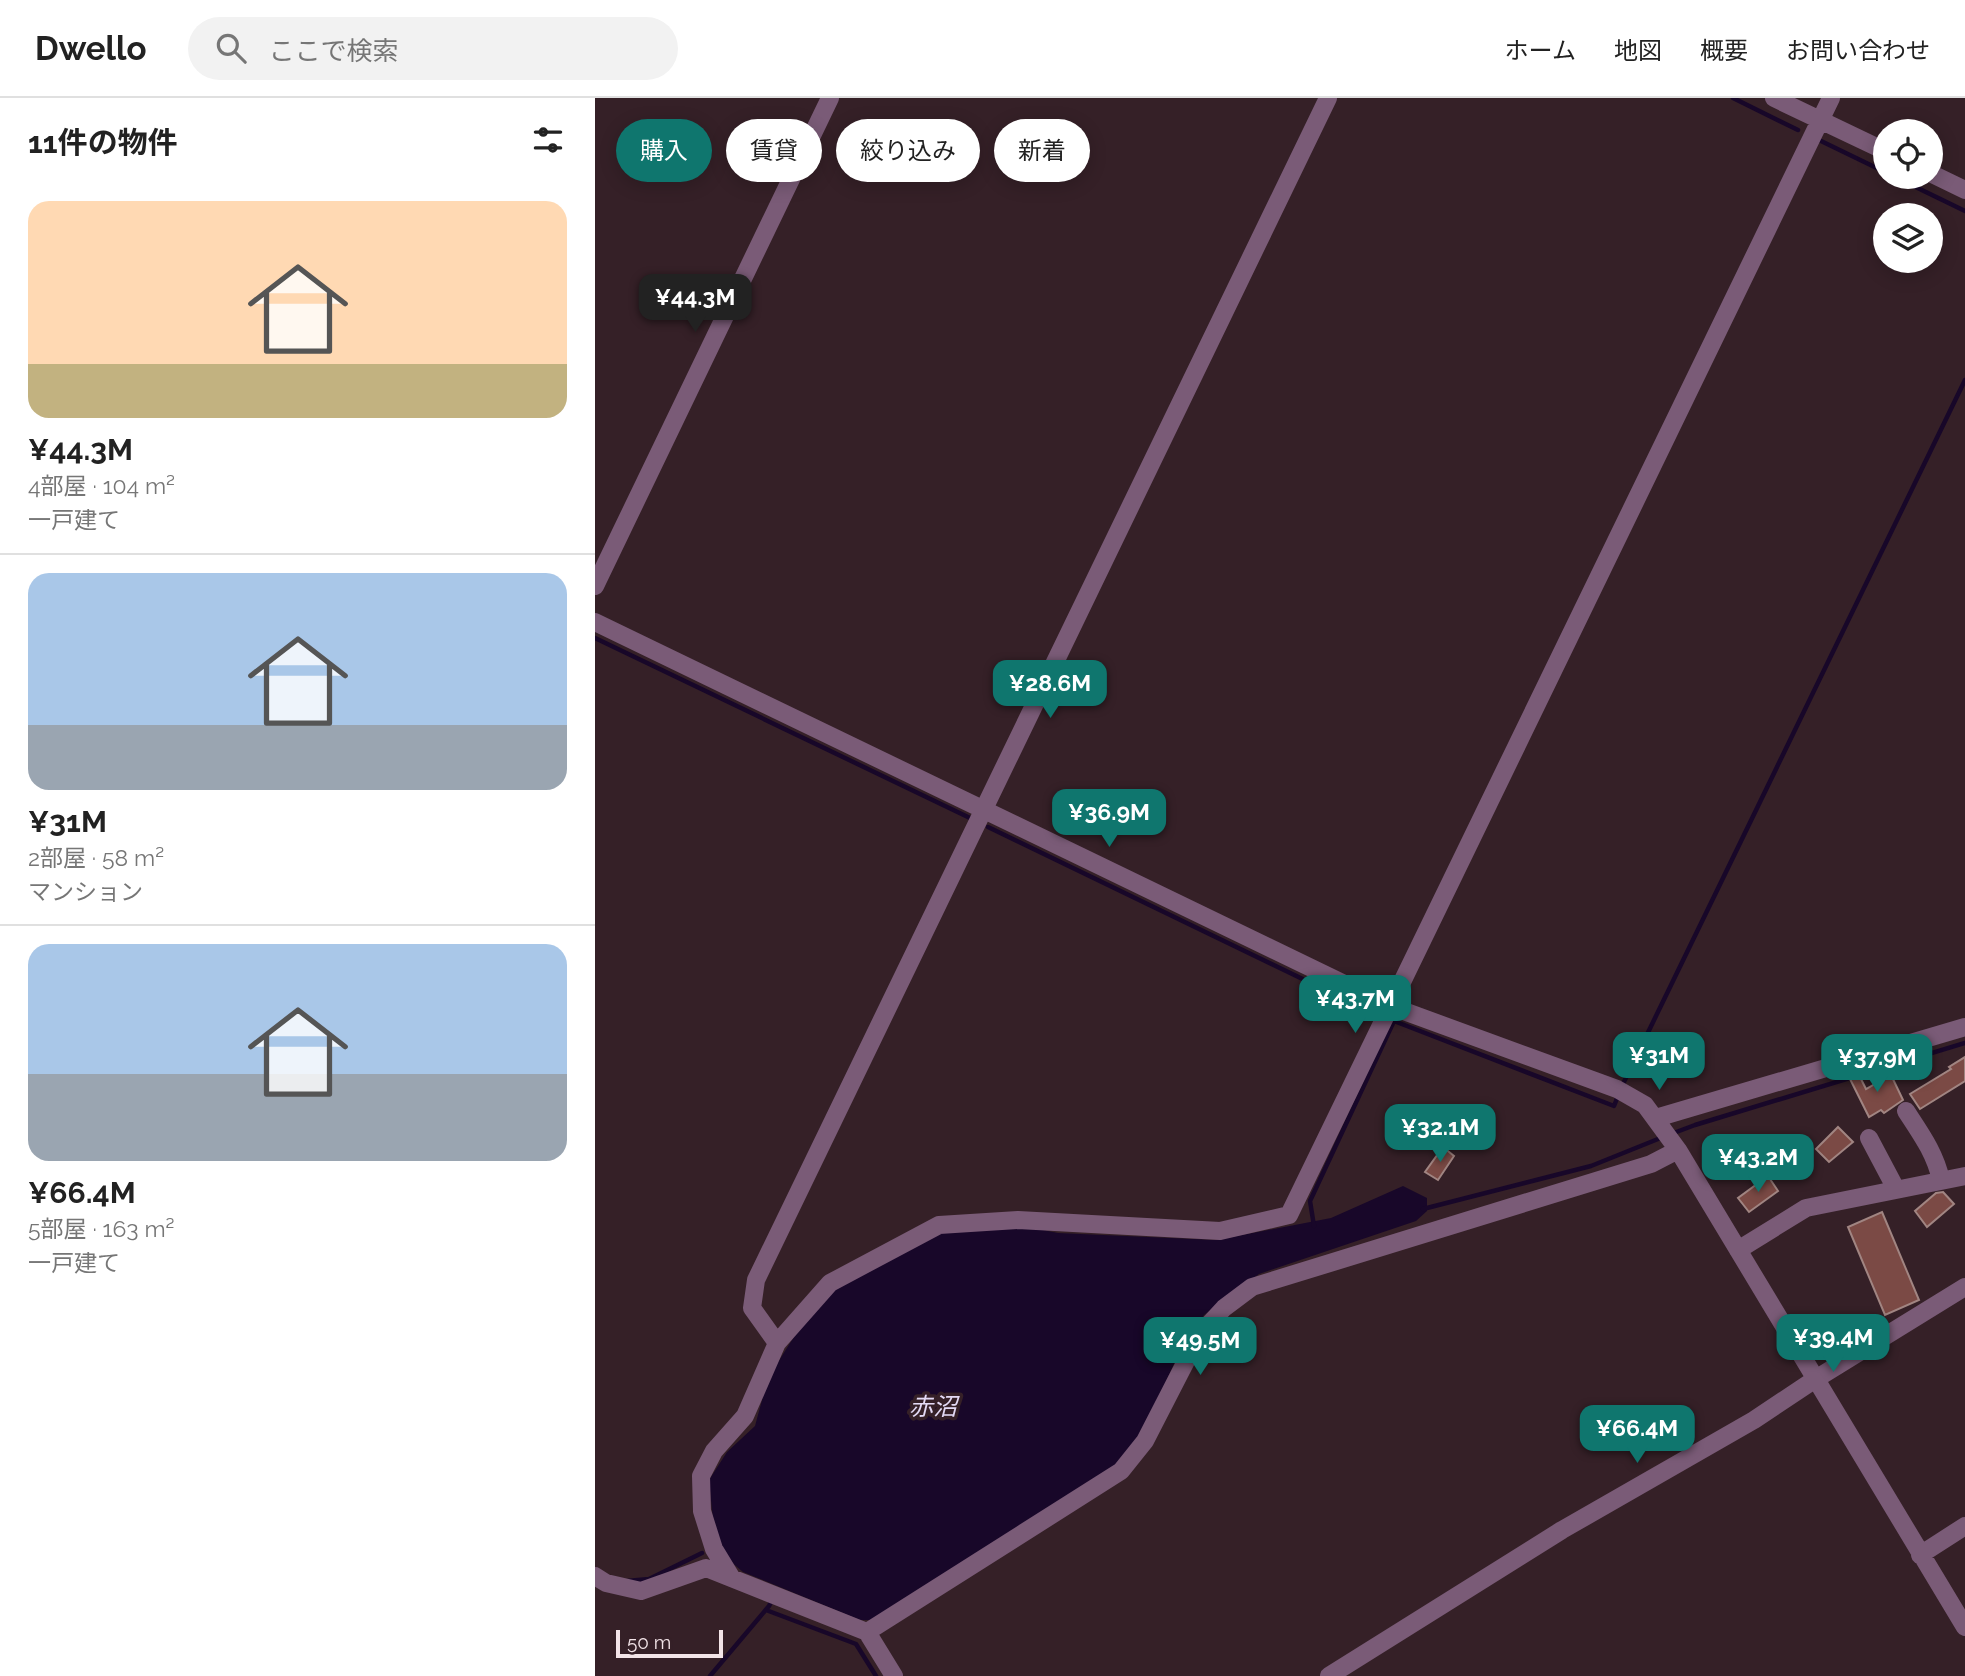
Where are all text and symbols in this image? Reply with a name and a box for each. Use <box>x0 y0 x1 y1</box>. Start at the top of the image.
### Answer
search box <box>188 17 678 80</box>
text: Dwello <box>35 29 146 68</box>
icon: search <box>212 29 250 67</box>
text: ここで検索 <box>268 36 398 66</box>
text: ホーム <box>1505 36 1576 65</box>
text: 地図 <box>1614 36 1662 65</box>
text: 概要 <box>1700 36 1748 65</box>
text: お問い合わせ <box>1786 36 1930 65</box>
chip: 購入 <box>616 119 712 182</box>
chip: 賃貸 <box>726 119 822 182</box>
chip: 絞り込み <box>836 119 980 182</box>
chip: 新着 <box>994 119 1090 182</box>
map controls <box>1873 119 1943 273</box>
button: locate <box>1873 119 1943 189</box>
icon: filters <box>529 121 567 159</box>
text: 11件の物件 <box>28 125 178 160</box>
button: layers <box>1873 203 1943 273</box>
icon: home <box>235 246 361 372</box>
pin: ¥44.3M <box>638 274 752 334</box>
text: ¥44.3M <box>655 283 735 310</box>
text: ¥44.3M <box>28 432 133 467</box>
text: 4部屋 · 104 m² <box>28 472 175 499</box>
text: 一戸建て <box>28 506 120 533</box>
icon: home <box>235 618 361 744</box>
pin: ¥28.6M <box>993 660 1107 720</box>
text: ¥28.6M <box>1009 669 1091 696</box>
pin: ¥36.9M <box>1052 790 1166 849</box>
text: ¥36.9M <box>1068 798 1150 825</box>
text: ¥31M <box>28 804 107 839</box>
text: 2部屋 · 58 m² <box>28 844 164 871</box>
text: マンション <box>28 878 143 905</box>
pin: ¥43.7M <box>1298 976 1412 1035</box>
text: ¥43.7M <box>1315 984 1395 1011</box>
icon: home <box>235 989 361 1115</box>
pin: ¥31M <box>1618 1032 1700 1092</box>
pin: ¥37.9M <box>1820 1034 1934 1094</box>
text: ¥31M <box>1629 1041 1689 1068</box>
text: ¥37.9M <box>1837 1043 1917 1070</box>
pin: ¥32.1M <box>1383 1104 1497 1164</box>
text: ¥32.1M <box>1401 1113 1479 1140</box>
pin: ¥43.2M <box>1701 1134 1815 1194</box>
text: ¥43.2M <box>1718 1143 1798 1170</box>
text: ¥66.4M <box>28 1175 136 1210</box>
text: 5部屋 · 163 m² <box>28 1215 175 1242</box>
text: 一戸建て <box>28 1249 120 1276</box>
pin: ¥39.4M <box>1776 1314 1890 1374</box>
pin: ¥49.5M <box>1143 1318 1257 1377</box>
text: ¥39.4M <box>1793 1323 1873 1350</box>
text: ¥49.5M <box>1160 1326 1240 1353</box>
water label: 赤沼 <box>909 1392 960 1421</box>
pin: ¥66.4M <box>1580 1406 1694 1465</box>
text: ¥66.4M <box>1596 1414 1678 1441</box>
scale bar <box>616 1627 723 1659</box>
text: 50 m <box>627 1631 671 1653</box>

